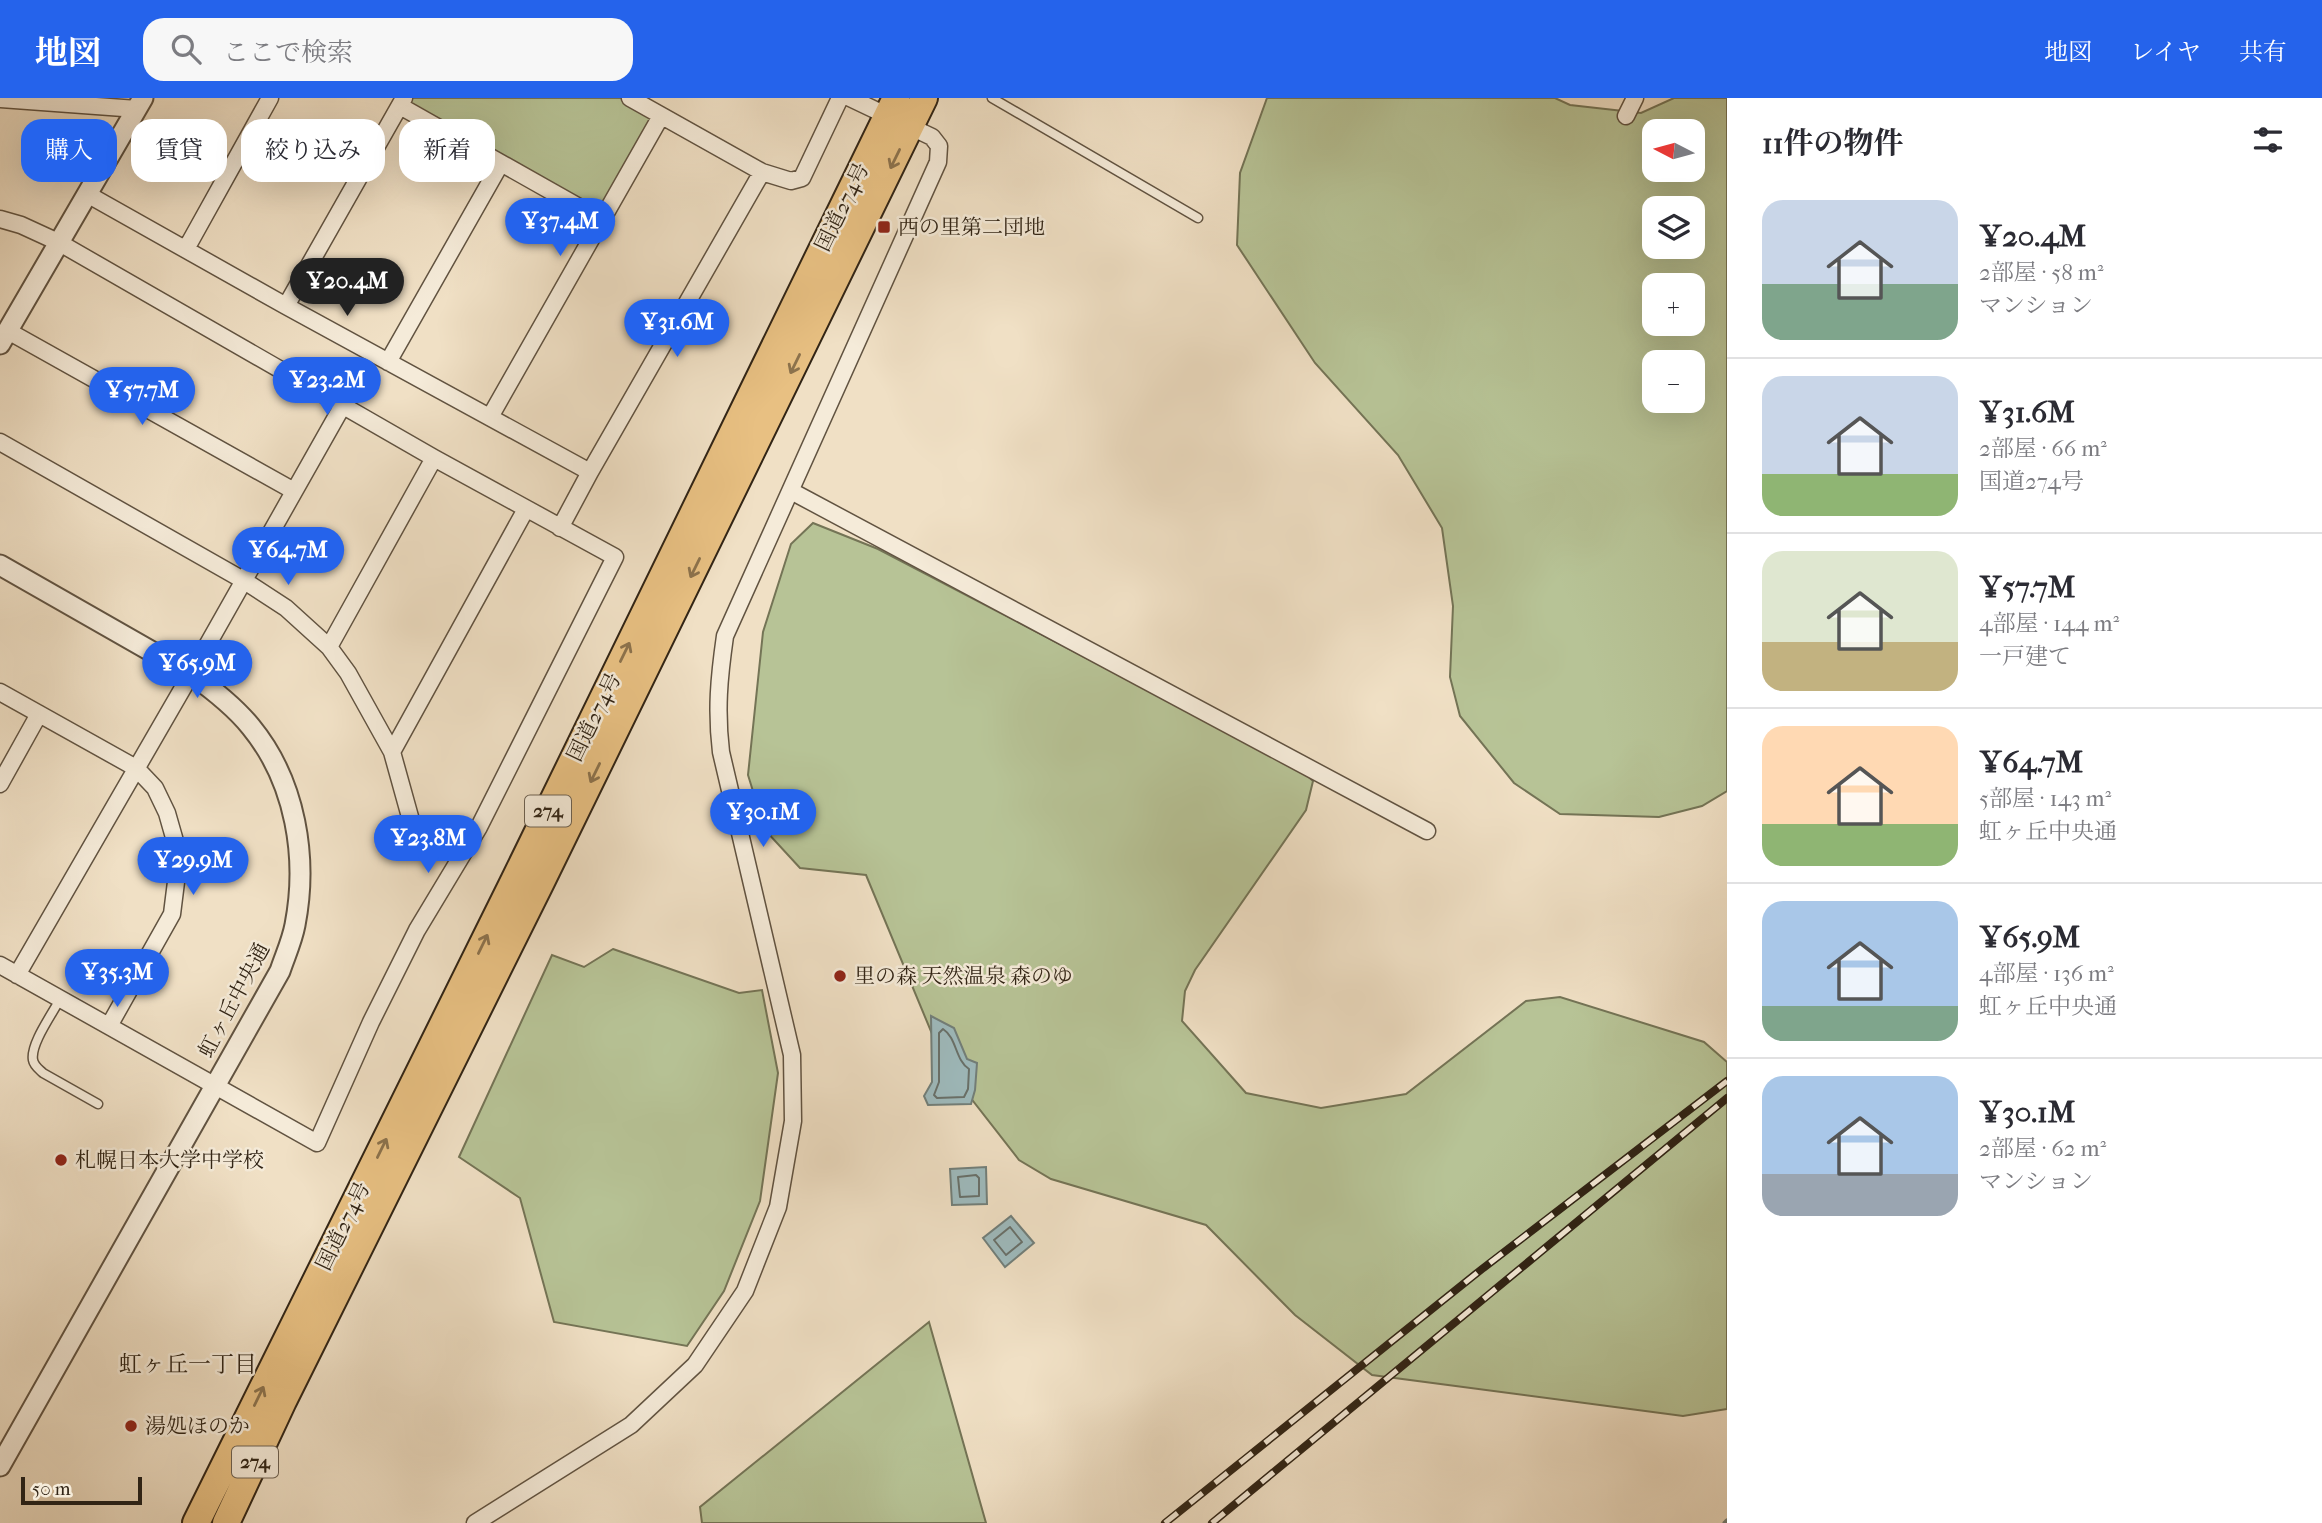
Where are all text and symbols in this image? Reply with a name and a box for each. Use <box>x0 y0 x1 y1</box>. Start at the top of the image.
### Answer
search box <box>143 18 633 81</box>
icon: search <box>167 30 205 68</box>
text: 地図 <box>35 34 101 73</box>
text: ここで検索 <box>223 37 353 68</box>
text: 地図 <box>2044 38 2092 66</box>
text: レイヤ <box>2130 38 2201 66</box>
text: 共有 <box>2239 38 2287 66</box>
chip: 購入 <box>21 119 117 182</box>
chip: 賃貸 <box>131 119 227 182</box>
chip: 絞り込み <box>241 119 385 182</box>
chip: 新着 <box>399 119 495 182</box>
north arrow <box>1642 119 1704 182</box>
map controls <box>1642 119 1705 413</box>
icon: filters <box>2249 121 2287 159</box>
text: 11件の物件 <box>1762 126 1903 161</box>
one-way arrow <box>887 148 901 169</box>
street label: 国道274号 <box>810 159 874 255</box>
button: layers <box>1642 196 1705 259</box>
pin: ¥37.4M <box>503 198 617 258</box>
text: ¥37.4M <box>521 207 599 234</box>
place label: 西の里第二団地 <box>898 215 1045 239</box>
marker: 西の里第二団地 <box>876 219 892 235</box>
text: ¥20.4M <box>1979 219 2086 254</box>
icon: home <box>1818 228 1902 312</box>
pin: ¥20.4M <box>290 258 404 318</box>
text: 2部屋 · 58 m² <box>1979 259 2103 286</box>
text: ¥20.4M <box>306 267 388 294</box>
button: + <box>1642 273 1705 336</box>
text: マンション <box>1979 292 2093 319</box>
pin: ¥31.6M <box>620 300 734 359</box>
text: ¥31.6M <box>640 308 714 335</box>
button: − <box>1642 350 1705 413</box>
one-way arrow <box>787 353 801 374</box>
pin: ¥23.2M <box>270 358 384 417</box>
text: ¥23.2M <box>289 366 365 393</box>
pin: ¥57.7M <box>85 368 199 427</box>
text: ¥57.7M <box>105 376 179 403</box>
text: ¥31.6M <box>1979 395 2075 430</box>
icon: home <box>1818 404 1902 488</box>
text: 2部屋 · 66 m² <box>1979 435 2107 462</box>
text: 国道274号 <box>1979 468 2084 495</box>
pin: ¥64.7M <box>231 528 345 587</box>
text: ¥64.7M <box>248 536 328 563</box>
one-way arrow <box>687 557 701 578</box>
text: ¥57.7M <box>1979 570 2075 605</box>
icon: home <box>1818 579 1902 663</box>
text: 4部屋 · 144 m² <box>1979 610 2119 637</box>
pin: ¥65.9M <box>140 640 254 700</box>
one-way arrow <box>619 642 633 663</box>
text: 一戸建て <box>1979 643 2071 670</box>
text: ¥65.9M <box>158 649 236 676</box>
street label: 国道274号 <box>562 669 626 765</box>
text: ¥64.7M <box>1979 745 2083 780</box>
icon: home <box>1818 754 1902 838</box>
one-way arrow <box>588 762 601 783</box>
text: 5部屋 · 143 m² <box>1979 785 2111 812</box>
pin: ¥30.1M <box>706 790 820 849</box>
road number: 274 <box>525 796 571 826</box>
text: ¥30.1M <box>726 798 800 825</box>
pin: ¥23.8M <box>371 816 485 875</box>
text: 虹ヶ丘中央通 <box>1979 818 2117 845</box>
text: ¥23.8M <box>390 824 466 851</box>
pin: ¥29.9M <box>136 838 250 897</box>
text: ¥29.9M <box>154 846 232 873</box>
text: ¥65.9M <box>1979 920 2080 955</box>
icon: home <box>1818 929 1902 1013</box>
one-way arrow <box>476 934 490 955</box>
street label: 虹ヶ丘中央通 <box>194 939 274 1061</box>
pin: ¥35.3M <box>60 950 174 1009</box>
text: ¥35.3M <box>81 958 153 985</box>
text: 4部屋 · 136 m² <box>1979 960 2114 987</box>
place label: 里の森 天然温泉 森のゆ <box>854 964 1073 988</box>
marker: 里の森 天然温泉 森のゆ <box>832 968 848 984</box>
text: 虹ヶ丘中央通 <box>1979 993 2117 1020</box>
text: ¥30.1M <box>1979 1095 2075 1130</box>
icon: home <box>1818 1104 1902 1188</box>
text: 2部屋 · 62 m² <box>1979 1135 2106 1162</box>
one-way arrow <box>375 1138 389 1159</box>
place label: 札幌日本大学中学校 <box>75 1148 264 1172</box>
marker: 札幌日本大学中学校 <box>53 1152 69 1168</box>
text: マンション <box>1979 1168 2093 1195</box>
street label: 国道274号 <box>311 1178 375 1274</box>
district label: 虹ヶ丘一丁目 <box>119 1351 257 1378</box>
one-way arrow <box>253 1386 267 1407</box>
place label: 湯処ほのか <box>145 1414 250 1438</box>
marker: 湯処ほのか <box>123 1418 139 1434</box>
road number: 274 <box>232 1446 278 1478</box>
scale bar <box>21 1474 142 1506</box>
text: 50 m <box>32 1478 71 1500</box>

